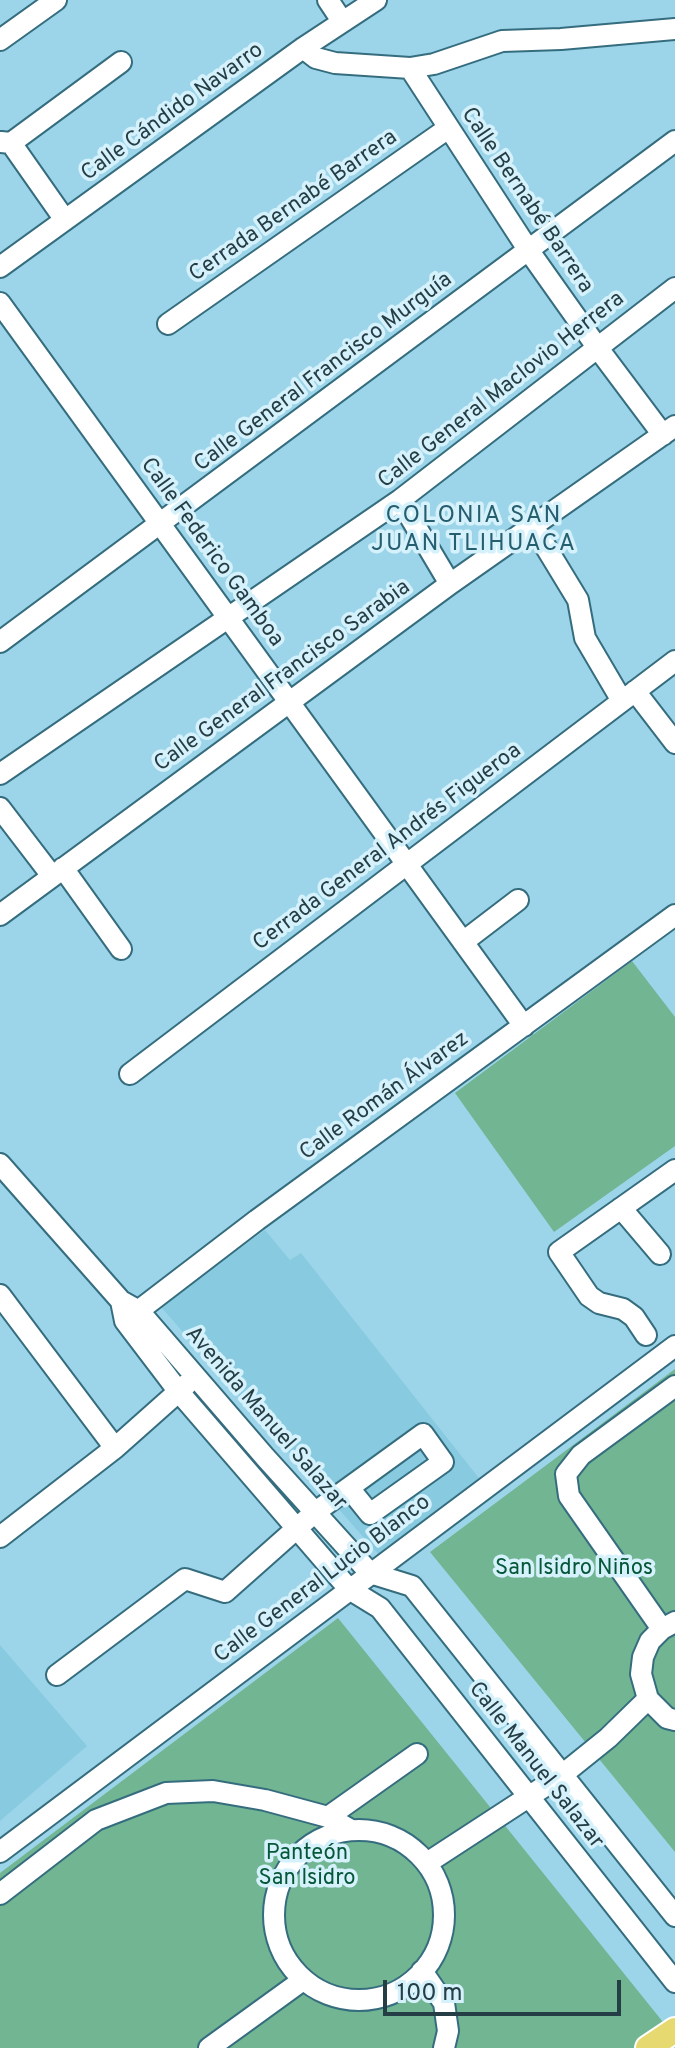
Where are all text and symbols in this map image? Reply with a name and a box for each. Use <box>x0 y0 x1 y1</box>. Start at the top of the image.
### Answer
street label: Calle Cándido Navarro <box>77 38 269 188</box>
street label: Calle Bernabé Barrera <box>454 103 598 299</box>
street label: Cerrada Bernabé Barrera <box>185 125 403 289</box>
street label: Calle General Francisco Murguía <box>190 267 458 479</box>
street label: Calle General Maclovio Herrera <box>374 287 630 495</box>
street label: Calle Federico Gamboa <box>134 454 288 652</box>
district label: COLONIA SAN JUAN TLIHUACA <box>371 503 577 559</box>
street label: Calle General Francisco Sarabia <box>150 575 416 779</box>
street label: Cerrada General Andrés Figueroa <box>249 739 527 957</box>
street label: Calle Román Álvarez <box>295 1027 475 1167</box>
street label: Avenida Manuel Salazar <box>178 1322 352 1516</box>
street label: Calle General Lucio Blanco <box>210 1490 436 1670</box>
park label: San Isidro Niños <box>495 1557 653 1583</box>
street label: Calle Manuel Salazar <box>462 1677 608 1855</box>
park label: Panteón San Isidro <box>259 1842 355 1894</box>
scale bar <box>387 1964 625 2014</box>
text: 100 m <box>397 1979 463 2009</box>

